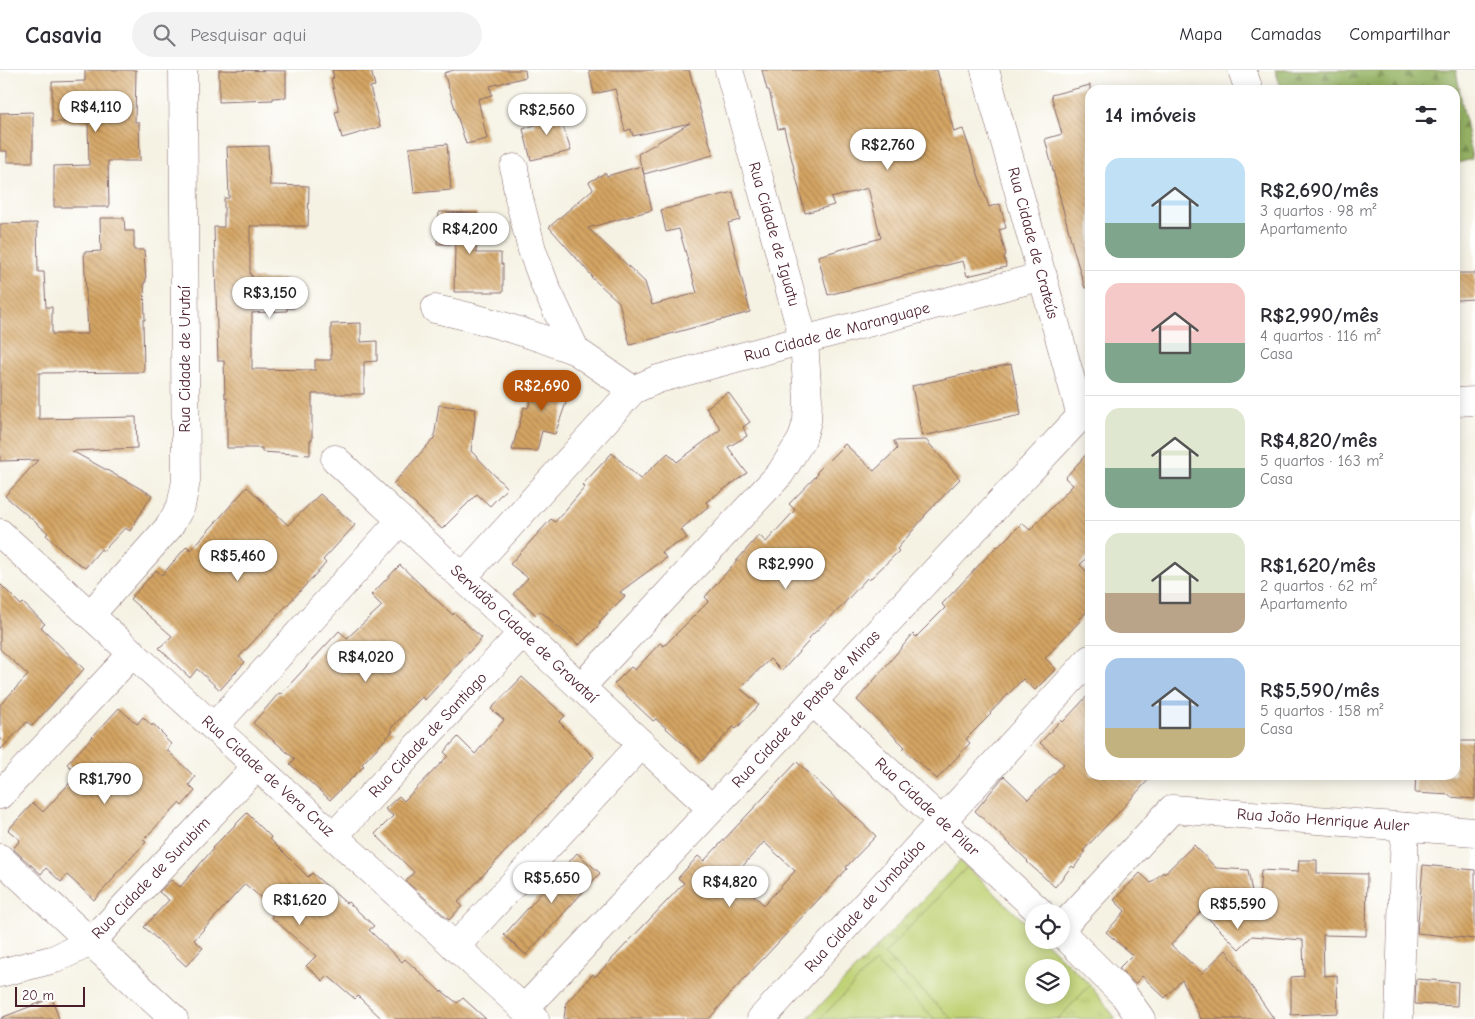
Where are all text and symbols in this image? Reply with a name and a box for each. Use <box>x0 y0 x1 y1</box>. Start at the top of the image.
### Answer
search box <box>132 12 482 57</box>
text: Casavia <box>25 21 102 49</box>
icon: search <box>150 21 178 49</box>
text: Pesquisar aqui <box>190 24 306 46</box>
text: Mapa <box>1179 24 1222 45</box>
text: Camadas <box>1250 24 1321 45</box>
text: Compartilhar <box>1349 24 1450 45</box>
pin: R$4,110 <box>50 90 142 133</box>
pin: R$2,560 <box>501 93 593 136</box>
text: R$4,110 <box>70 98 122 116</box>
text: R$2,560 <box>519 101 575 119</box>
icon: filters <box>1412 101 1440 129</box>
text: 14 imóveis <box>1105 103 1196 127</box>
pin: R$2,760 <box>842 128 934 171</box>
text: R$2,760 <box>861 136 915 154</box>
street label: Rua Cidade de Iguatu <box>745 160 803 308</box>
street label: Rua Cidade de Crateús <box>1004 165 1062 321</box>
icon: home <box>1145 178 1205 238</box>
text: R$2,690/mês <box>1260 178 1378 202</box>
text: 3 quartos · 98 m² <box>1260 202 1376 220</box>
pin: R$4,200 <box>424 212 516 255</box>
text: R$4,200 <box>442 220 498 238</box>
text: Apartamento <box>1260 220 1347 238</box>
pin: R$3,150 <box>224 276 316 319</box>
text: R$3,150 <box>243 284 297 302</box>
street label: Rua Cidade de Urutaí <box>176 285 194 432</box>
street label: Rua Cidade de Maranguape <box>742 299 932 365</box>
icon: home <box>1145 303 1205 363</box>
text: R$2,990/mês <box>1260 303 1378 327</box>
text: 4 quartos · 116 m² <box>1260 327 1381 345</box>
text: Casa <box>1260 345 1293 363</box>
pin: R$2,690 <box>496 370 588 412</box>
text: R$2,690 <box>514 377 570 395</box>
icon: home <box>1145 428 1205 488</box>
text: R$4,820/mês <box>1260 428 1377 452</box>
text: 5 quartos · 163 m² <box>1260 452 1383 470</box>
text: Casa <box>1260 470 1293 488</box>
pin: R$5,460 <box>192 540 284 582</box>
text: R$5,460 <box>210 547 266 565</box>
pin: R$2,990 <box>740 548 832 590</box>
icon: home <box>1145 553 1205 613</box>
text: R$1,620/mês <box>1260 553 1376 577</box>
text: R$2,990 <box>758 555 814 573</box>
street label: Servidão Cidade de Gravataí <box>447 561 601 707</box>
text: 2 quartos · 62 m² <box>1260 577 1377 595</box>
text: Apartamento <box>1260 595 1347 613</box>
street label: Rua Cidade de Patos de Minas <box>728 626 884 792</box>
pin: R$4,020 <box>320 640 412 683</box>
text: R$4,020 <box>338 648 394 666</box>
street label: Rua Cidade de Santiago <box>365 669 491 801</box>
icon: home <box>1145 678 1205 738</box>
text: R$5,590/mês <box>1260 678 1379 702</box>
text: 5 quartos · 158 m² <box>1260 702 1384 720</box>
street label: Rua Cidade de Vera Cruz <box>198 712 338 840</box>
text: Casa <box>1260 720 1293 738</box>
street label: Rua Cidade de Pilar <box>871 754 983 860</box>
pin: R$1,790 <box>59 762 151 805</box>
text: R$1,790 <box>79 770 131 788</box>
street label: Rua João Henrique Auler <box>1236 805 1410 835</box>
street label: Rua Cidade de Surubim <box>88 813 214 943</box>
street label: Rua Cidade de Umbaúba <box>801 836 929 976</box>
pin: R$5,650 <box>506 862 598 904</box>
pin: R$4,820 <box>684 866 776 908</box>
text: R$5,650 <box>524 869 580 887</box>
text: R$4,820 <box>703 873 757 891</box>
pin: R$1,620 <box>254 884 346 926</box>
pin: R$5,590 <box>1192 888 1284 930</box>
text: R$1,620 <box>273 891 327 909</box>
text: R$5,590 <box>1210 895 1266 913</box>
map controls <box>1025 904 1070 1004</box>
button: locate <box>1025 904 1070 949</box>
button: layers <box>1025 959 1070 1004</box>
scale bar <box>15 984 85 1007</box>
text: 20 m <box>22 987 54 1004</box>

